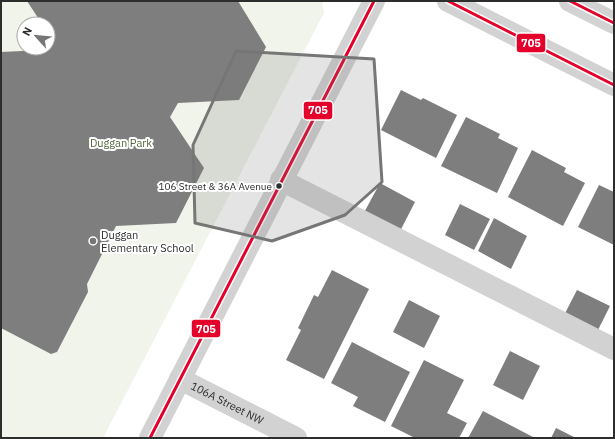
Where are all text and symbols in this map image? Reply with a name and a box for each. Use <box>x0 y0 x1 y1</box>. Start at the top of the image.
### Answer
north arrow <box>16 16 56 56</box>
text: N <box>19 25 35 38</box>
line badge: 705 <box>516 33 546 53</box>
text: 705 <box>521 36 541 50</box>
line badge: 705 <box>303 101 333 120</box>
text: 705 <box>308 103 328 117</box>
park label: Duggan Park <box>90 136 152 150</box>
place label: 106 Street & 36A Avenue <box>158 180 272 193</box>
marker: 106 Street & 36A Avenue <box>274 181 284 191</box>
place label: Duggan Elementary School <box>101 228 194 255</box>
marker: Duggan Elementary School <box>88 236 98 246</box>
line badge: 705 <box>191 319 221 338</box>
text: 705 <box>196 322 216 336</box>
street label: 106A Street NW <box>188 379 266 427</box>

